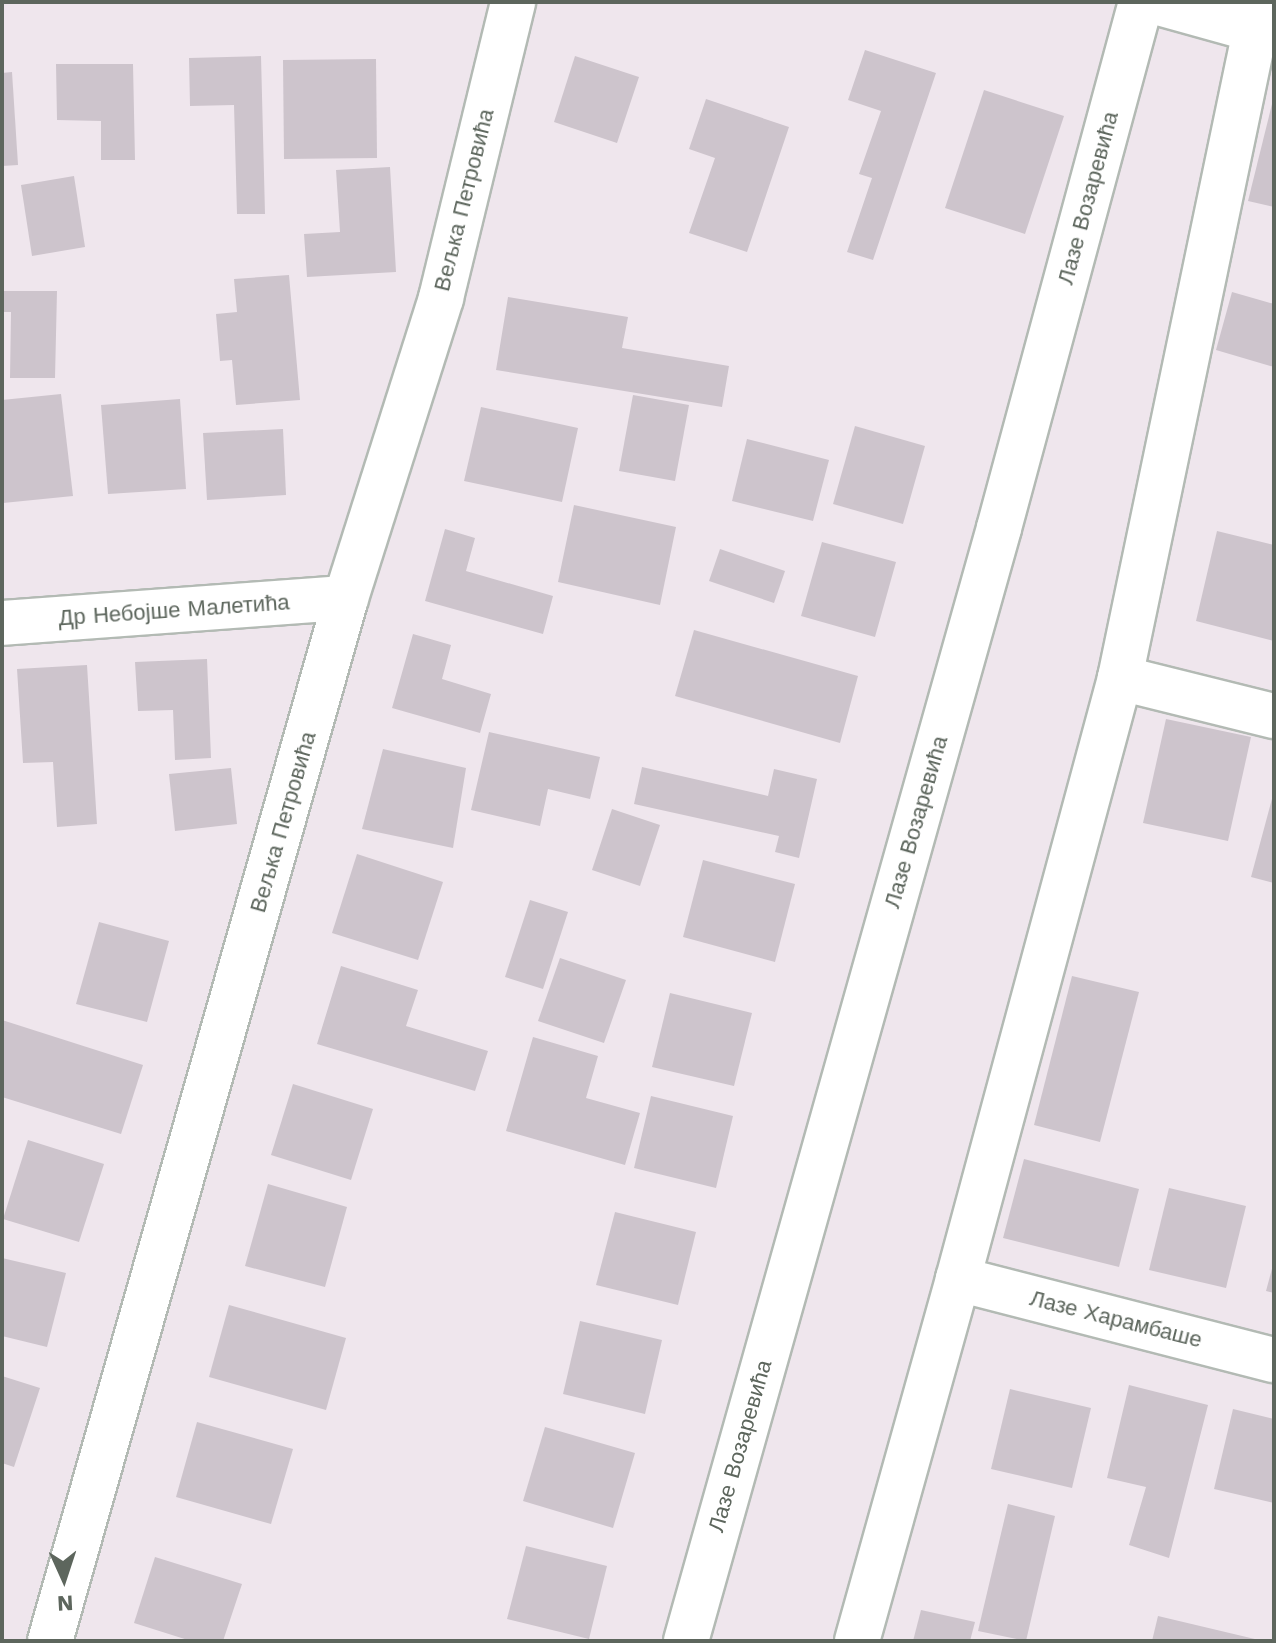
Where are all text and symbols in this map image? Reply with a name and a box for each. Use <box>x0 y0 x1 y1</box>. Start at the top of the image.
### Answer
street label: Вељка Петровића <box>429 106 499 294</box>
street label: Лазе Возаревића <box>1052 109 1124 287</box>
street label: Др Небојше Малетића <box>58 589 290 631</box>
street label: Вељка Петровића <box>245 728 321 916</box>
street label: Лазе Возаревића <box>879 733 953 911</box>
street label: Лазе Харамбаше <box>1027 1285 1205 1353</box>
street label: Лазе Возаревића <box>703 1357 777 1535</box>
north arrow <box>24 1539 104 1619</box>
text: N <box>56 1591 74 1616</box>

